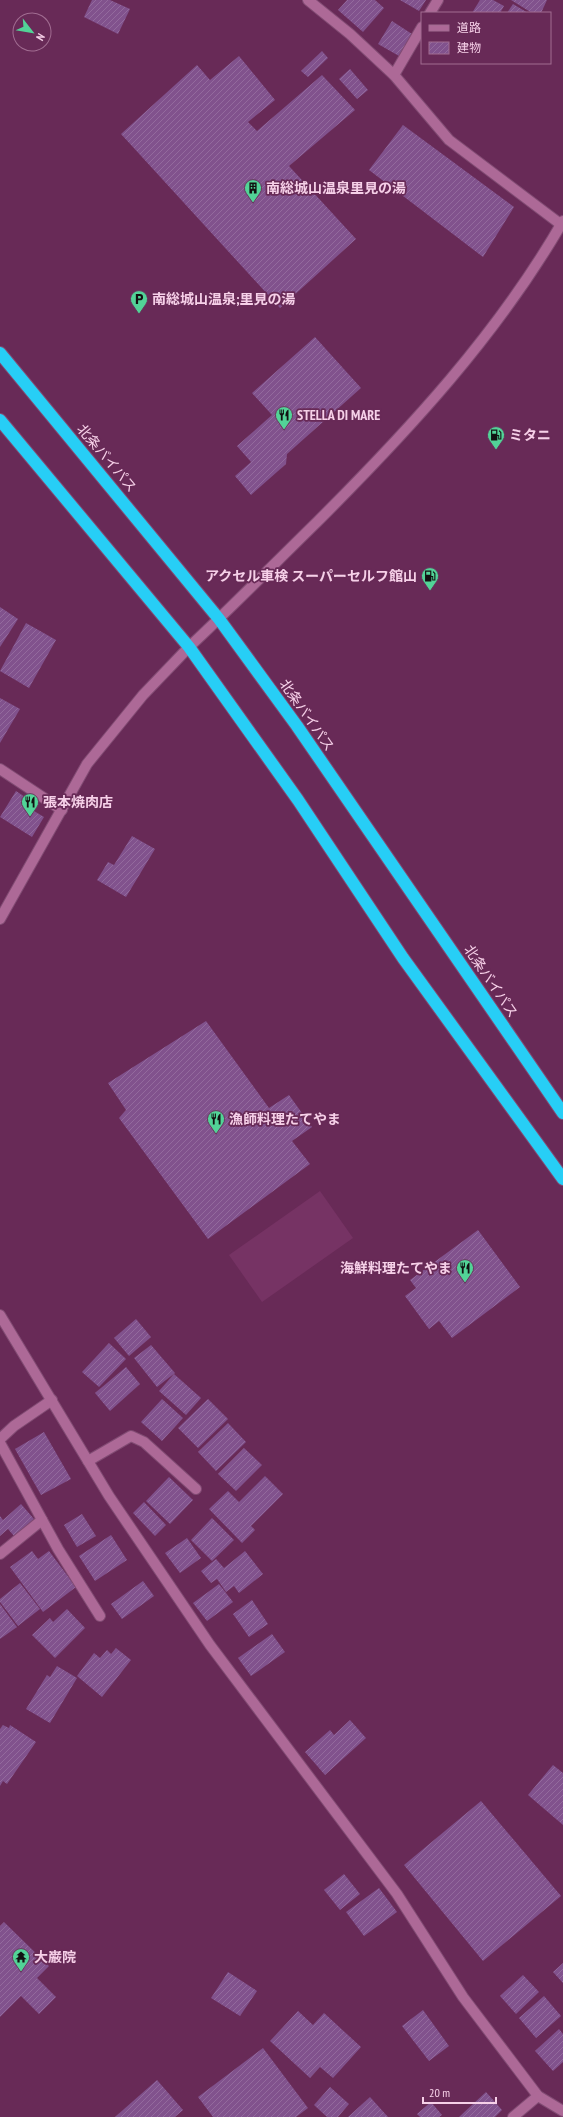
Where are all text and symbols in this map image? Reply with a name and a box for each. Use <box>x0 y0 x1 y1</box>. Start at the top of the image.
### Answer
north arrow <box>12 12 52 52</box>
legend <box>421 12 551 64</box>
text: 道路 <box>457 20 481 35</box>
text: N <box>33 31 48 43</box>
text: 建物 <box>457 40 481 55</box>
building icon: 南総城山温泉里見の湯 <box>243 178 263 203</box>
place label: 南総城山温泉里見の湯 <box>266 179 406 197</box>
parking icon: 南総城山温泉;里見の湯 <box>129 289 149 314</box>
place label: 南総城山温泉;里見の湯 <box>152 290 296 308</box>
restaurant icon: STELLA DI MARE <box>274 405 294 430</box>
place label: STELLA DI MARE <box>297 406 380 424</box>
street label: 北条バイパス <box>73 420 141 496</box>
fuel station icon: ミタニ <box>486 425 506 450</box>
place label: ミタニ <box>509 426 551 444</box>
fuel station icon: アクセル車検 スーパーセルフ館山 <box>420 566 440 591</box>
place label: アクセル車検 スーパーセルフ館山 <box>205 567 417 585</box>
street label: 北条バイパス <box>276 676 338 754</box>
restaurant icon: 張本焼肉店 <box>20 792 40 817</box>
place label: 張本焼肉店 <box>43 793 113 811</box>
street label: 北条バイパス <box>460 941 522 1021</box>
restaurant icon: 漁師料理たてやま <box>206 1109 226 1134</box>
place label: 漁師料理たてやま <box>229 1110 341 1128</box>
restaurant icon: 海鮮料理たてやま <box>455 1258 475 1283</box>
place label: 海鮮料理たてやま <box>340 1259 452 1277</box>
temple icon: 大巌院 <box>11 1947 31 1972</box>
place label: 大巌院 <box>34 1948 76 1966</box>
scale bar <box>423 2079 496 2105</box>
text: 20 m <box>429 2085 450 2100</box>

